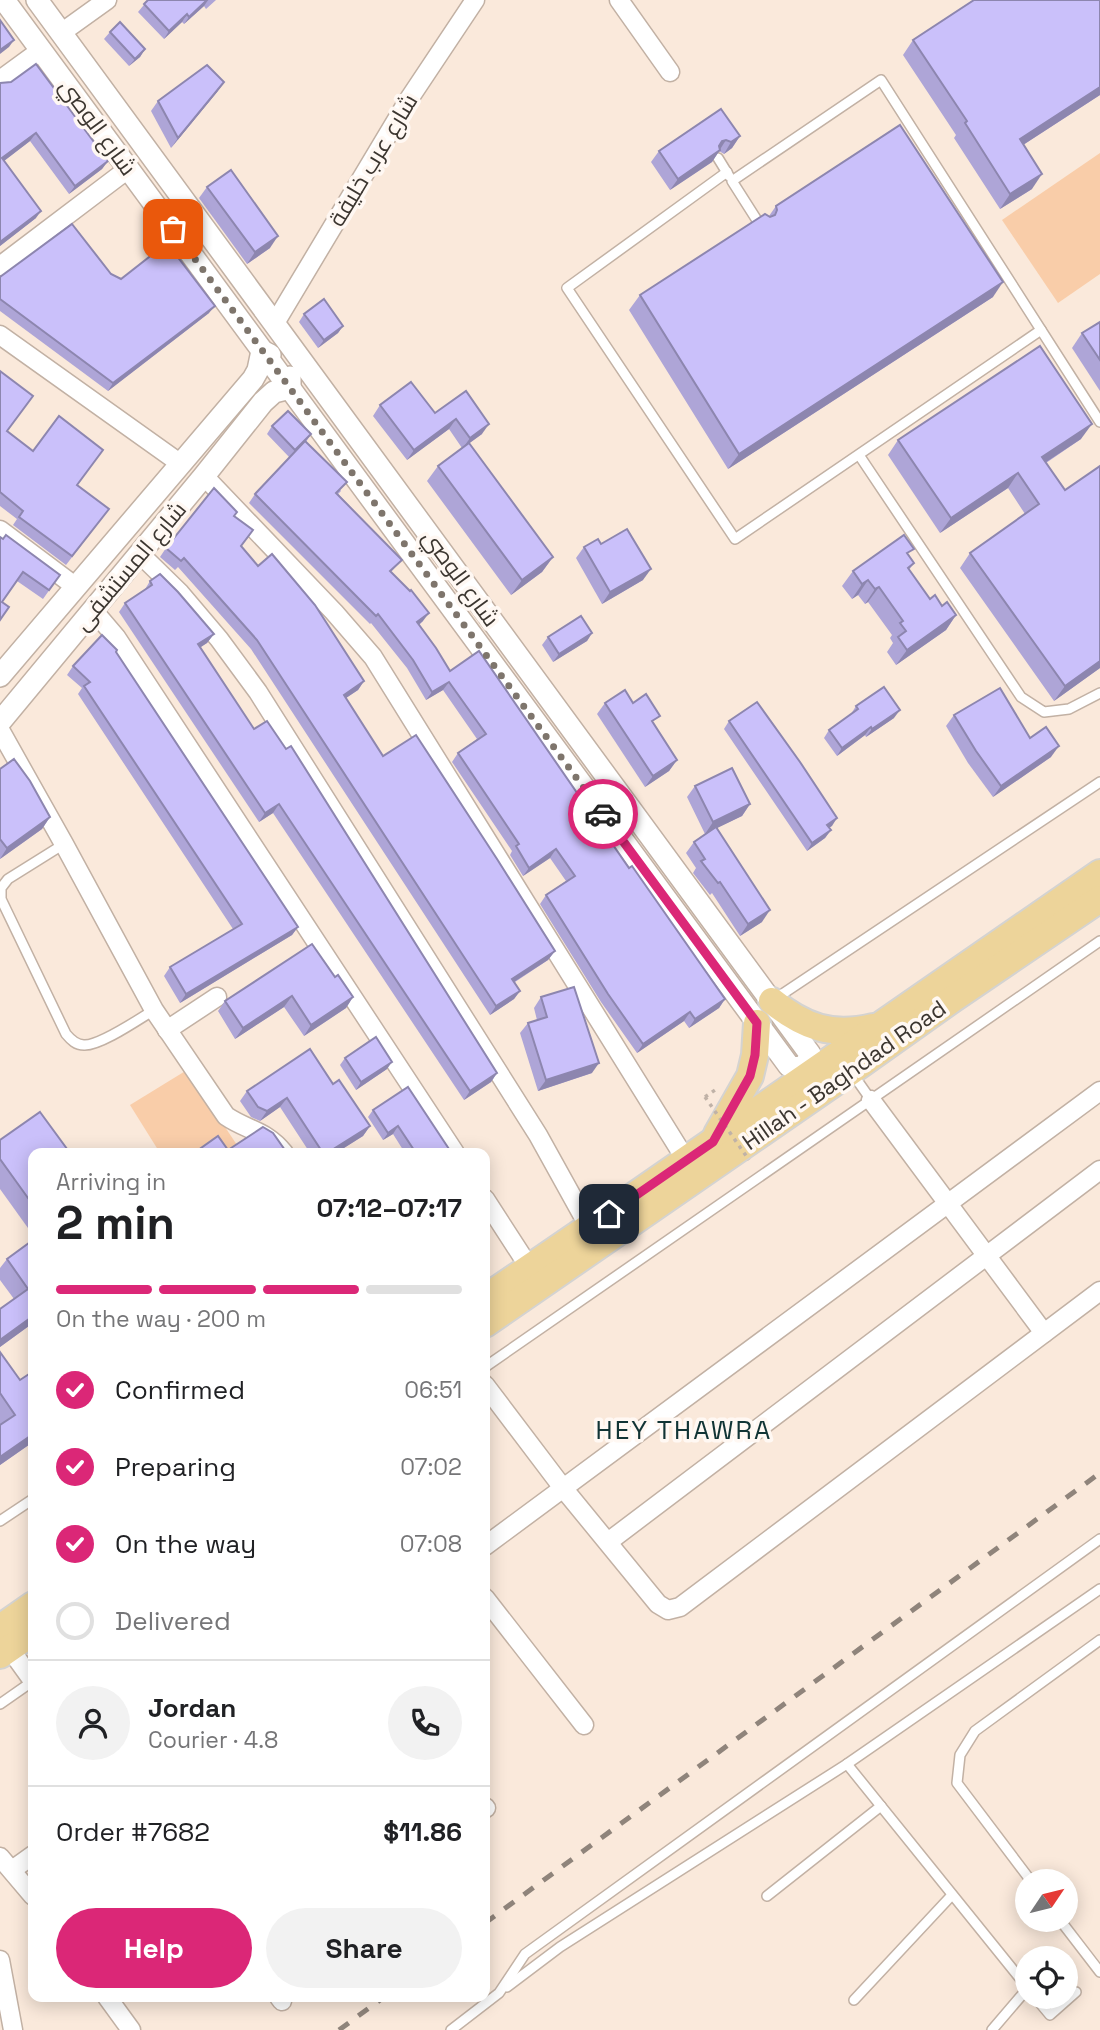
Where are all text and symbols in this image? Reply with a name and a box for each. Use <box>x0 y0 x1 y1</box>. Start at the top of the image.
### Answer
street label: شارع الوصي <box>51 73 143 183</box>
street label: شارع عرب خليفة <box>322 88 425 232</box>
pin <box>143 199 203 259</box>
icon: bag <box>154 210 192 248</box>
street label: شارع المستشفى <box>67 495 194 638</box>
street label: شارع الوصي <box>414 524 506 634</box>
courier <box>568 779 638 849</box>
icon: car <box>584 795 622 833</box>
street label: Hillah - Baghdad Road <box>736 993 952 1157</box>
text: Arriving in <box>56 1167 166 1197</box>
pin <box>579 1184 639 1244</box>
text: 07:12–07:17 <box>317 1191 462 1225</box>
text: 2 min <box>56 1194 175 1252</box>
icon: home <box>590 1195 628 1233</box>
text: On the way · 200 m <box>56 1304 266 1334</box>
icon: check <box>56 1371 94 1409</box>
text: Confirmed <box>115 1373 245 1407</box>
text: 06:51 <box>404 1375 462 1405</box>
district label: HEY THAWRA <box>596 1413 772 1447</box>
icon: check <box>56 1448 94 1486</box>
text: Preparing <box>115 1450 236 1484</box>
text: 07:02 <box>400 1452 462 1482</box>
icon: check <box>56 1525 94 1563</box>
text: On the way <box>115 1527 256 1561</box>
text: 07:08 <box>400 1529 462 1559</box>
text: Delivered <box>115 1604 231 1638</box>
button: person <box>56 1686 130 1760</box>
button: phone <box>388 1686 462 1760</box>
text: Jordan <box>148 1691 236 1725</box>
text: Courier · 4.8 <box>148 1725 278 1755</box>
text: Order #7682 <box>56 1815 210 1849</box>
text: $11.86 <box>383 1815 462 1849</box>
north arrow <box>1015 1869 1078 1932</box>
map controls <box>1015 1869 1078 2009</box>
button: Help <box>56 1908 252 1988</box>
button: Share <box>266 1908 462 1988</box>
button: locate <box>1015 1946 1078 2009</box>

